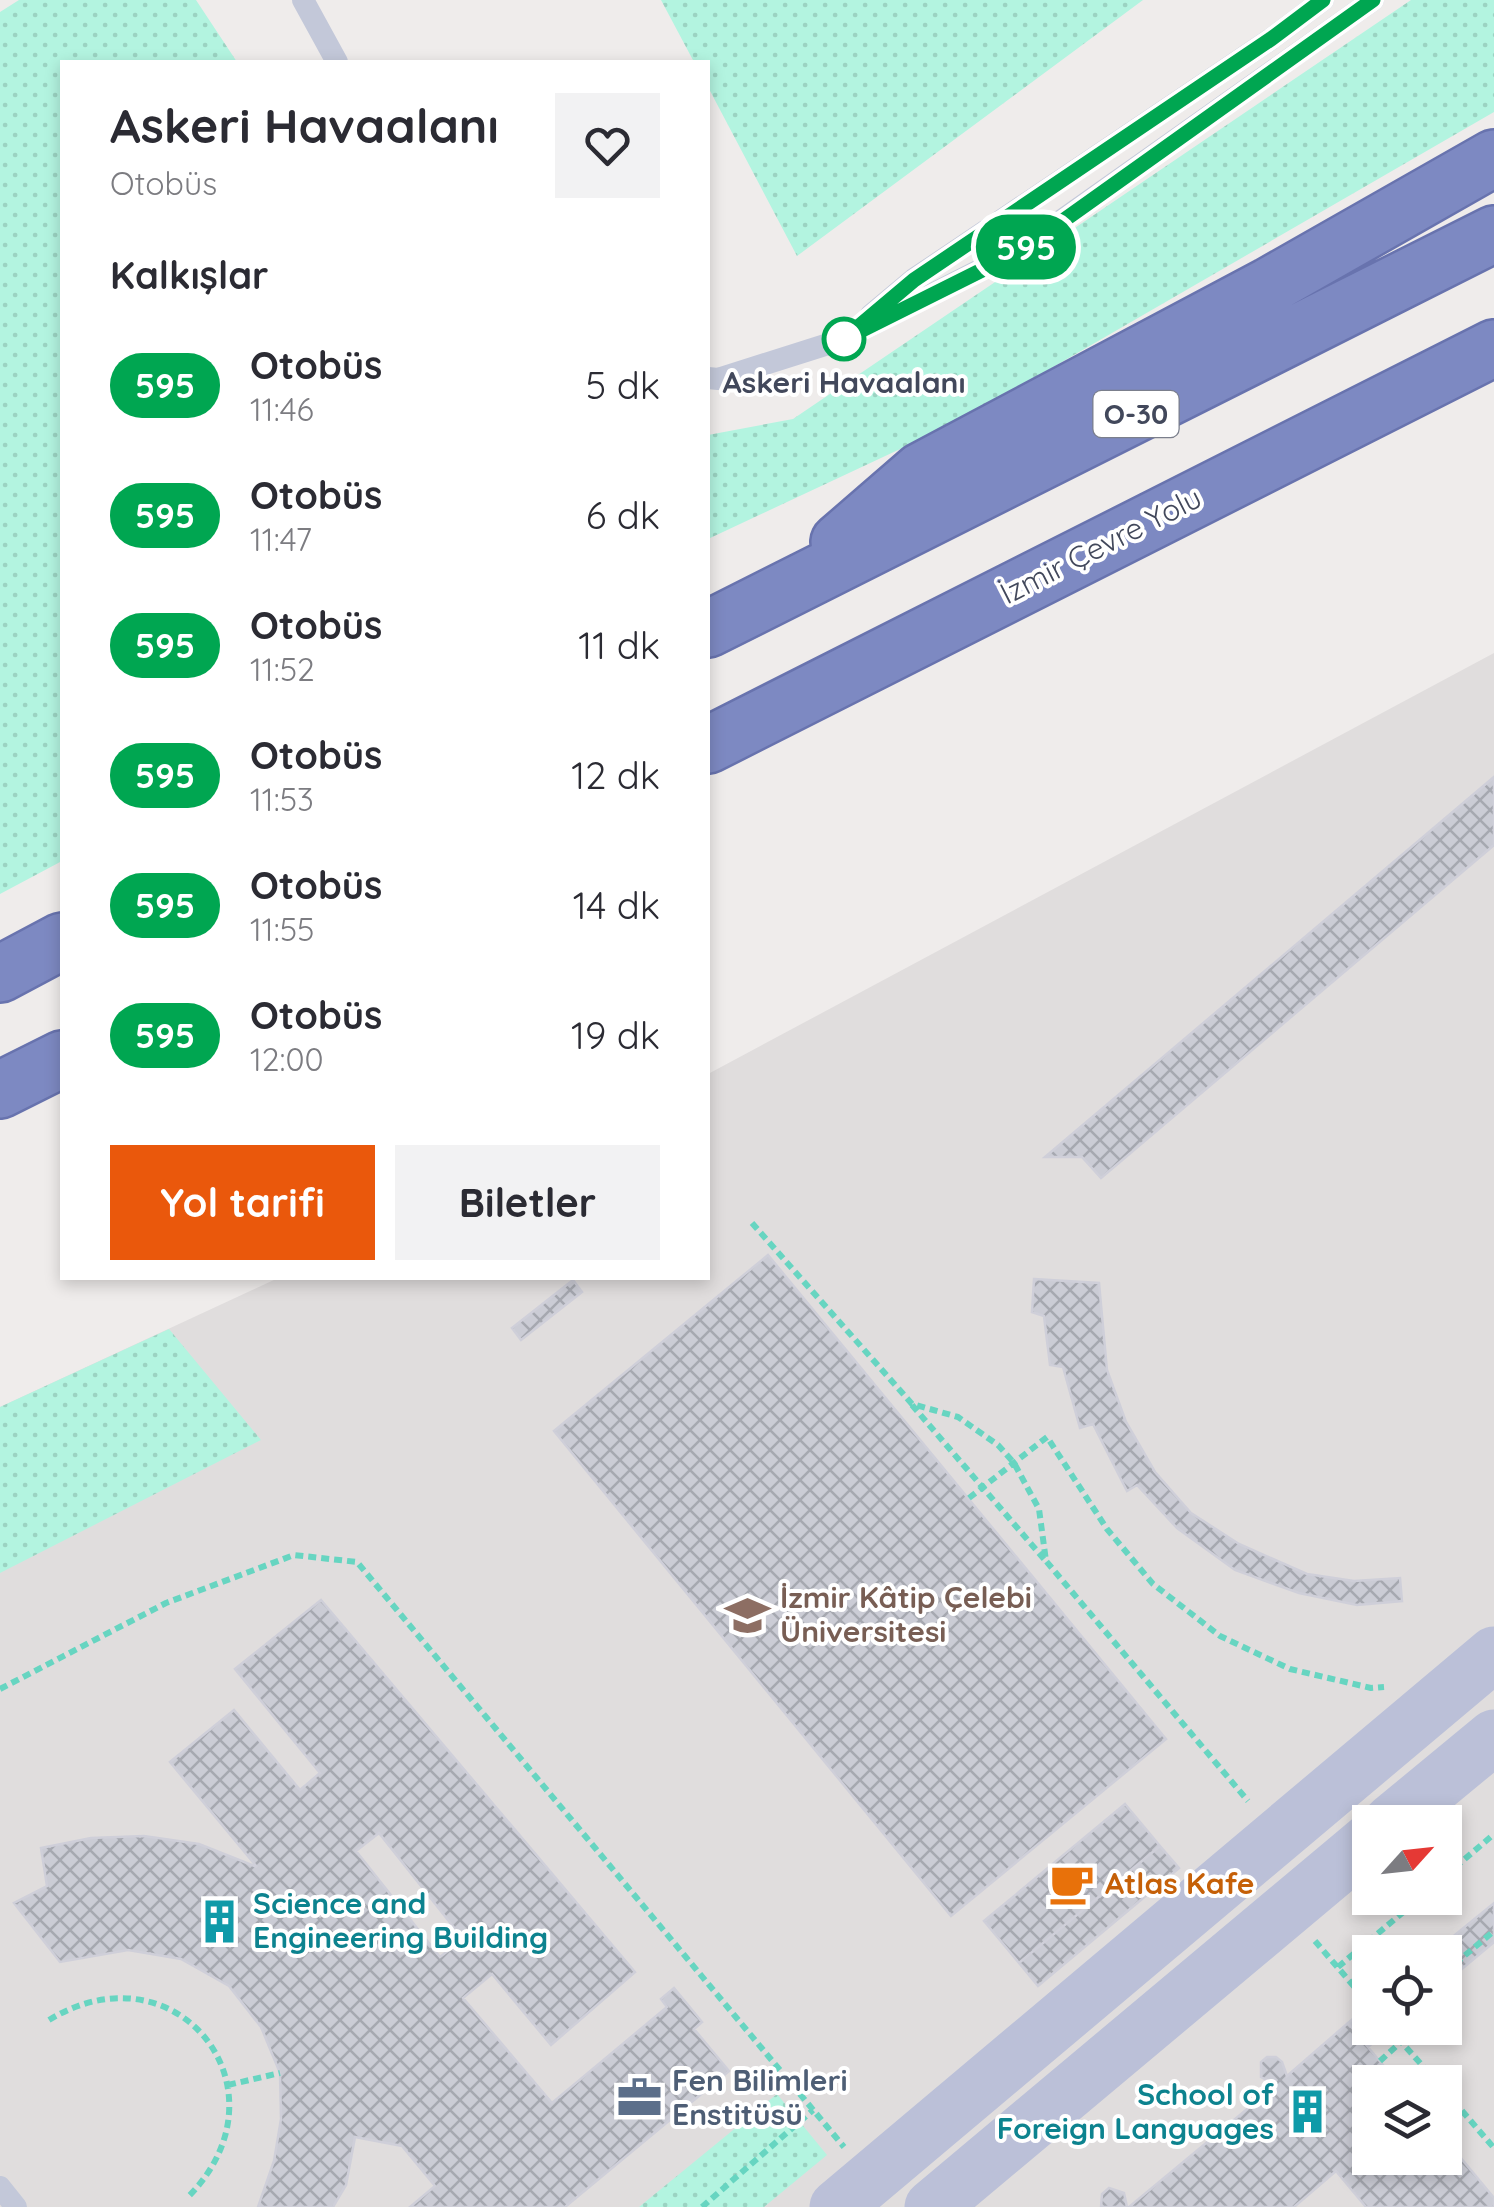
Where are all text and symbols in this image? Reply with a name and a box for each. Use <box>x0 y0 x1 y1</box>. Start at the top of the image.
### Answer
button: heart <box>555 93 660 198</box>
text: Askeri Havaalanı <box>110 95 499 155</box>
text: Otobüs <box>110 163 217 203</box>
line badge: 595 <box>968 214 1084 280</box>
text: 595 <box>996 225 1056 269</box>
text: Kalkışlar <box>110 251 269 299</box>
marker: Askeri Havaalanı <box>823 318 865 360</box>
text: Otobüs <box>250 341 382 389</box>
text: 5 dk <box>586 361 660 409</box>
text: 595 <box>135 363 195 407</box>
place label: Askeri Havaalanı <box>723 363 965 401</box>
text: 11:46 <box>250 389 314 429</box>
road number: O-30 <box>1094 391 1178 437</box>
text: Otobüs <box>250 471 382 519</box>
street label: İzmir Çevre Yolu <box>993 478 1208 612</box>
text: 6 dk <box>586 491 660 539</box>
text: 595 <box>135 493 195 537</box>
text: 11:47 <box>250 519 312 559</box>
text: Otobüs <box>250 601 382 649</box>
text: 11 dk <box>578 621 660 669</box>
text: 595 <box>135 623 195 667</box>
text: 11:52 <box>250 649 315 689</box>
text: Otobüs <box>250 731 382 779</box>
text: 12 dk <box>571 751 660 799</box>
text: 595 <box>135 753 195 797</box>
text: 11:53 <box>250 779 314 819</box>
text: Otobüs <box>250 861 382 909</box>
text: 14 dk <box>573 881 660 929</box>
text: 595 <box>135 883 195 927</box>
text: 11:55 <box>250 909 315 949</box>
text: Otobüs <box>250 991 382 1039</box>
text: 19 dk <box>571 1011 660 1059</box>
text: 595 <box>135 1013 195 1057</box>
text: 12:00 <box>250 1039 324 1079</box>
button: Yol tarifi <box>110 1145 375 1260</box>
button: Biletler <box>395 1145 660 1260</box>
place label: İzmir Kâtip Çelebi Üniversitesi <box>780 1578 1032 1650</box>
school or university icon: İzmir Kâtip Çelebi Üniversitesi <box>723 1591 771 1639</box>
north arrow <box>1352 1805 1462 1915</box>
map controls <box>1352 1805 1462 2175</box>
cafe icon: Atlas Kafe <box>1048 1860 1096 1908</box>
place label: Atlas Kafe <box>1105 1864 1255 1902</box>
place label: Science and Engineering Building <box>253 1884 548 1956</box>
building icon: Science and Engineering Building <box>196 1897 244 1945</box>
button: locate <box>1352 1935 1462 2045</box>
place label: Fen Bilimleri Enstitüsü <box>672 2061 848 2133</box>
button: layers <box>1352 2065 1462 2175</box>
office icon: Fen Bilimleri Enstitüsü <box>615 2074 663 2122</box>
place label: School of Foreign Languages <box>997 2075 1274 2147</box>
building icon: School of Foreign Languages <box>1283 2088 1331 2136</box>

